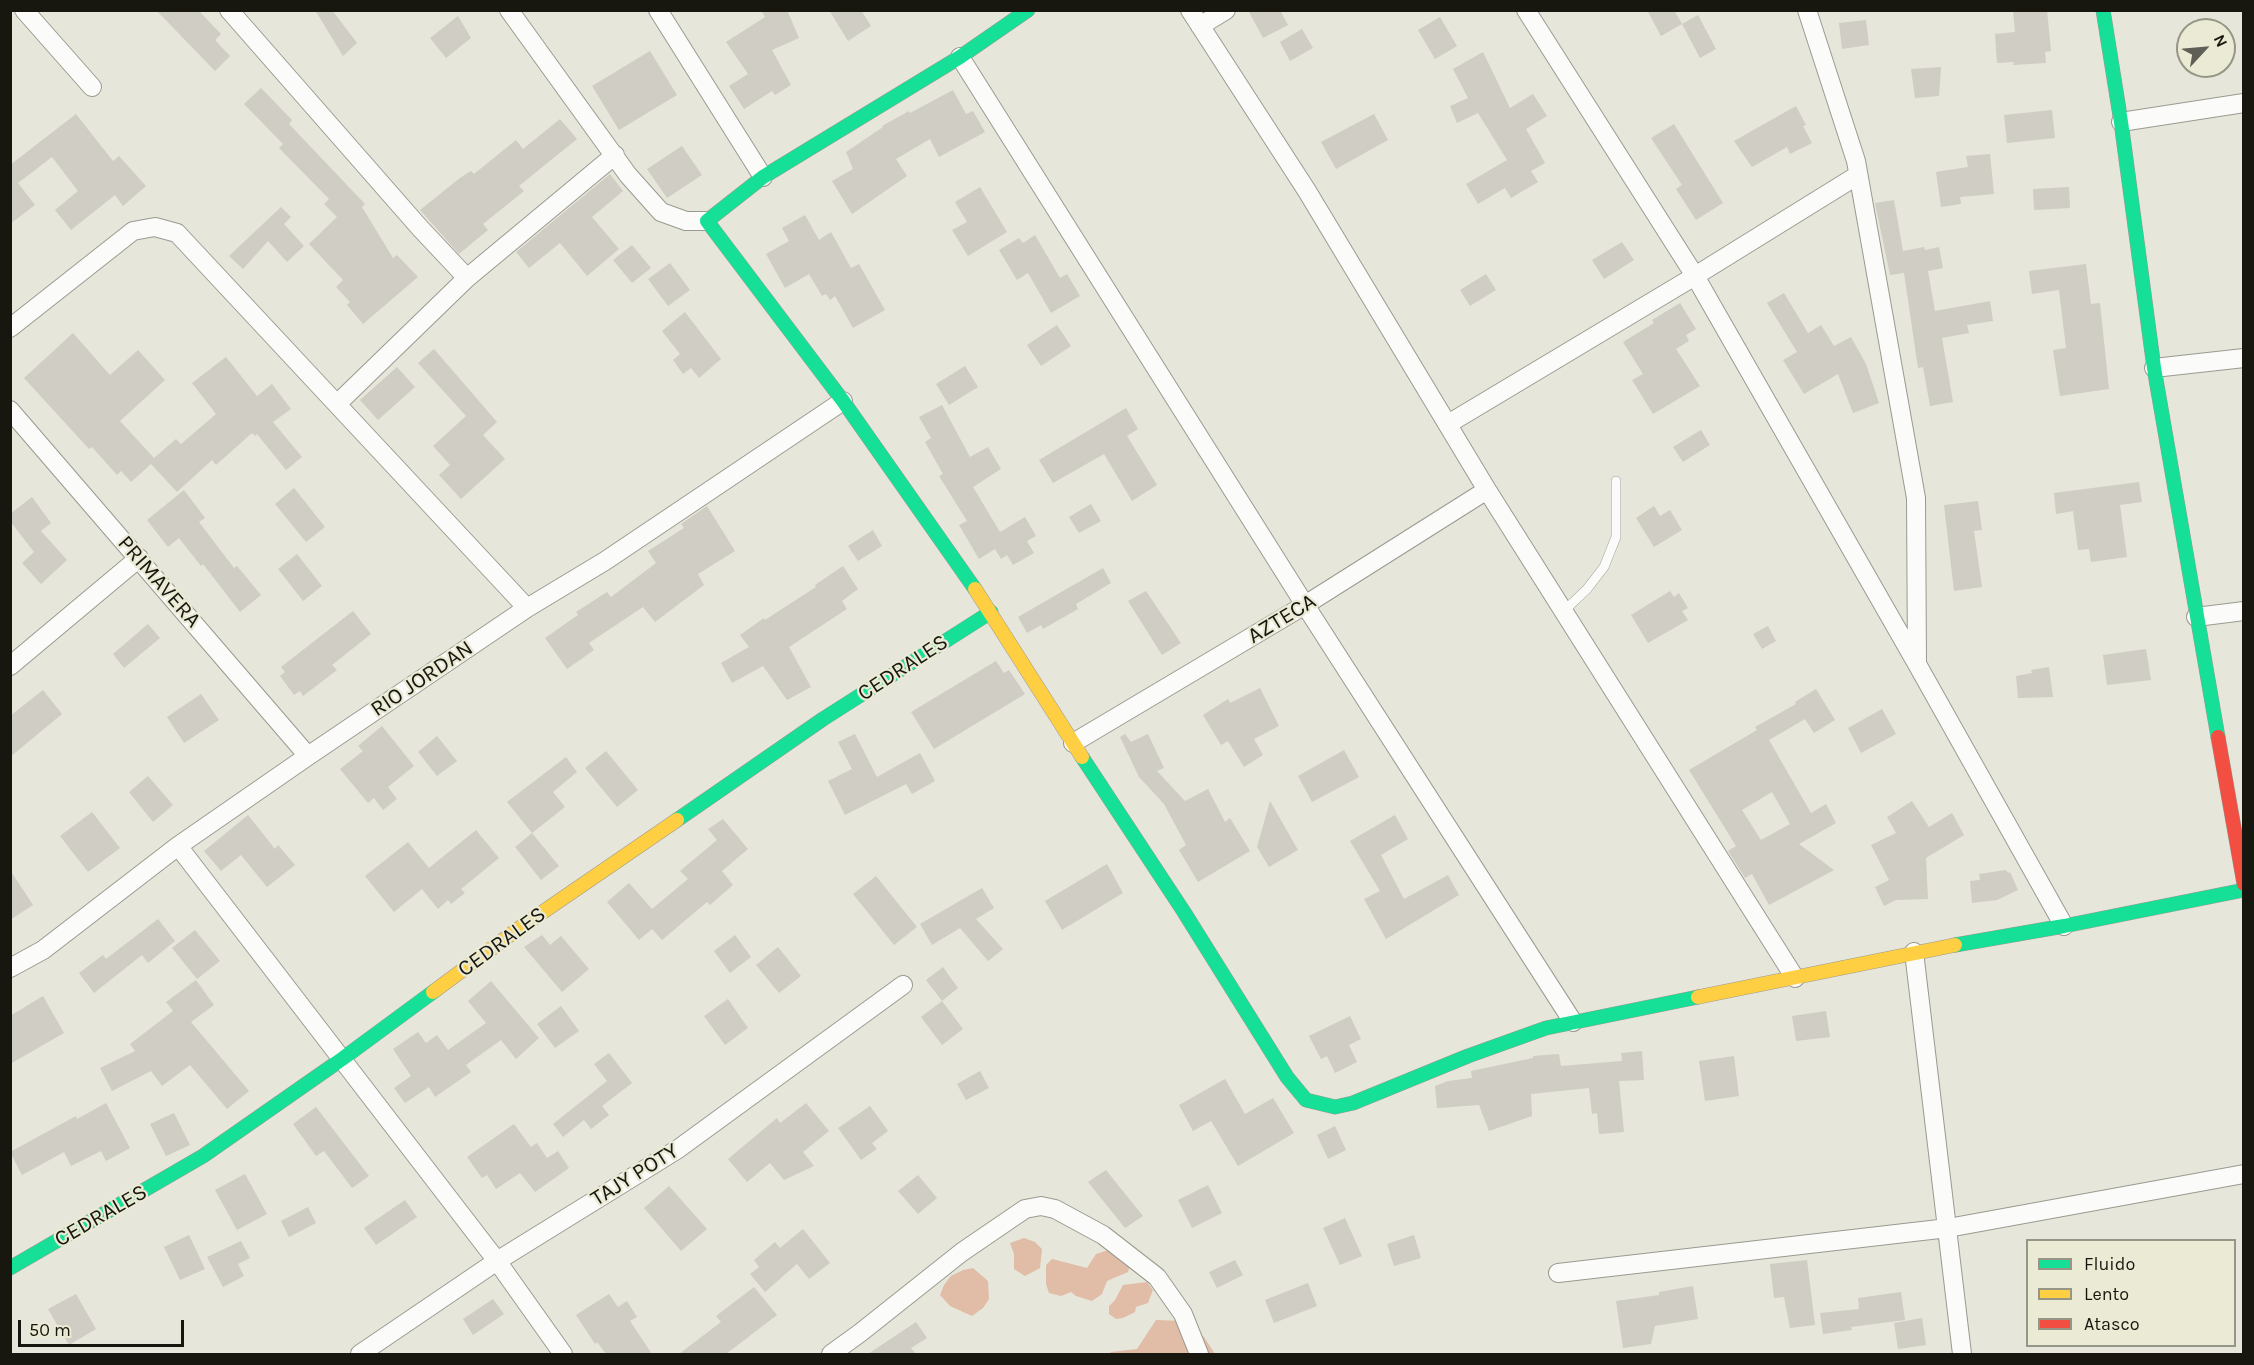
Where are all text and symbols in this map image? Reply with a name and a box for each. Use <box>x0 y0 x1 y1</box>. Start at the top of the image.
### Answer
north arrow <box>2176 18 2236 78</box>
text: N <box>2210 31 2232 50</box>
street label: PRIMAVERA <box>112 531 206 633</box>
street label: AZTECA <box>1243 588 1321 650</box>
street label: CEDRALES <box>853 629 953 707</box>
street label: RIO JORDAN <box>366 635 478 723</box>
street label: CEDRALES <box>453 901 551 983</box>
street label: TAJY POTY <box>586 1138 684 1212</box>
street label: CEDRALES <box>50 1179 152 1253</box>
legend <box>2026 1239 2236 1347</box>
text: Fluido <box>2084 1253 2135 1275</box>
text: Lento <box>2084 1283 2129 1305</box>
scale bar <box>21 1308 188 1346</box>
text: Atasco <box>2084 1313 2140 1335</box>
text: 50 m <box>29 1319 71 1341</box>

